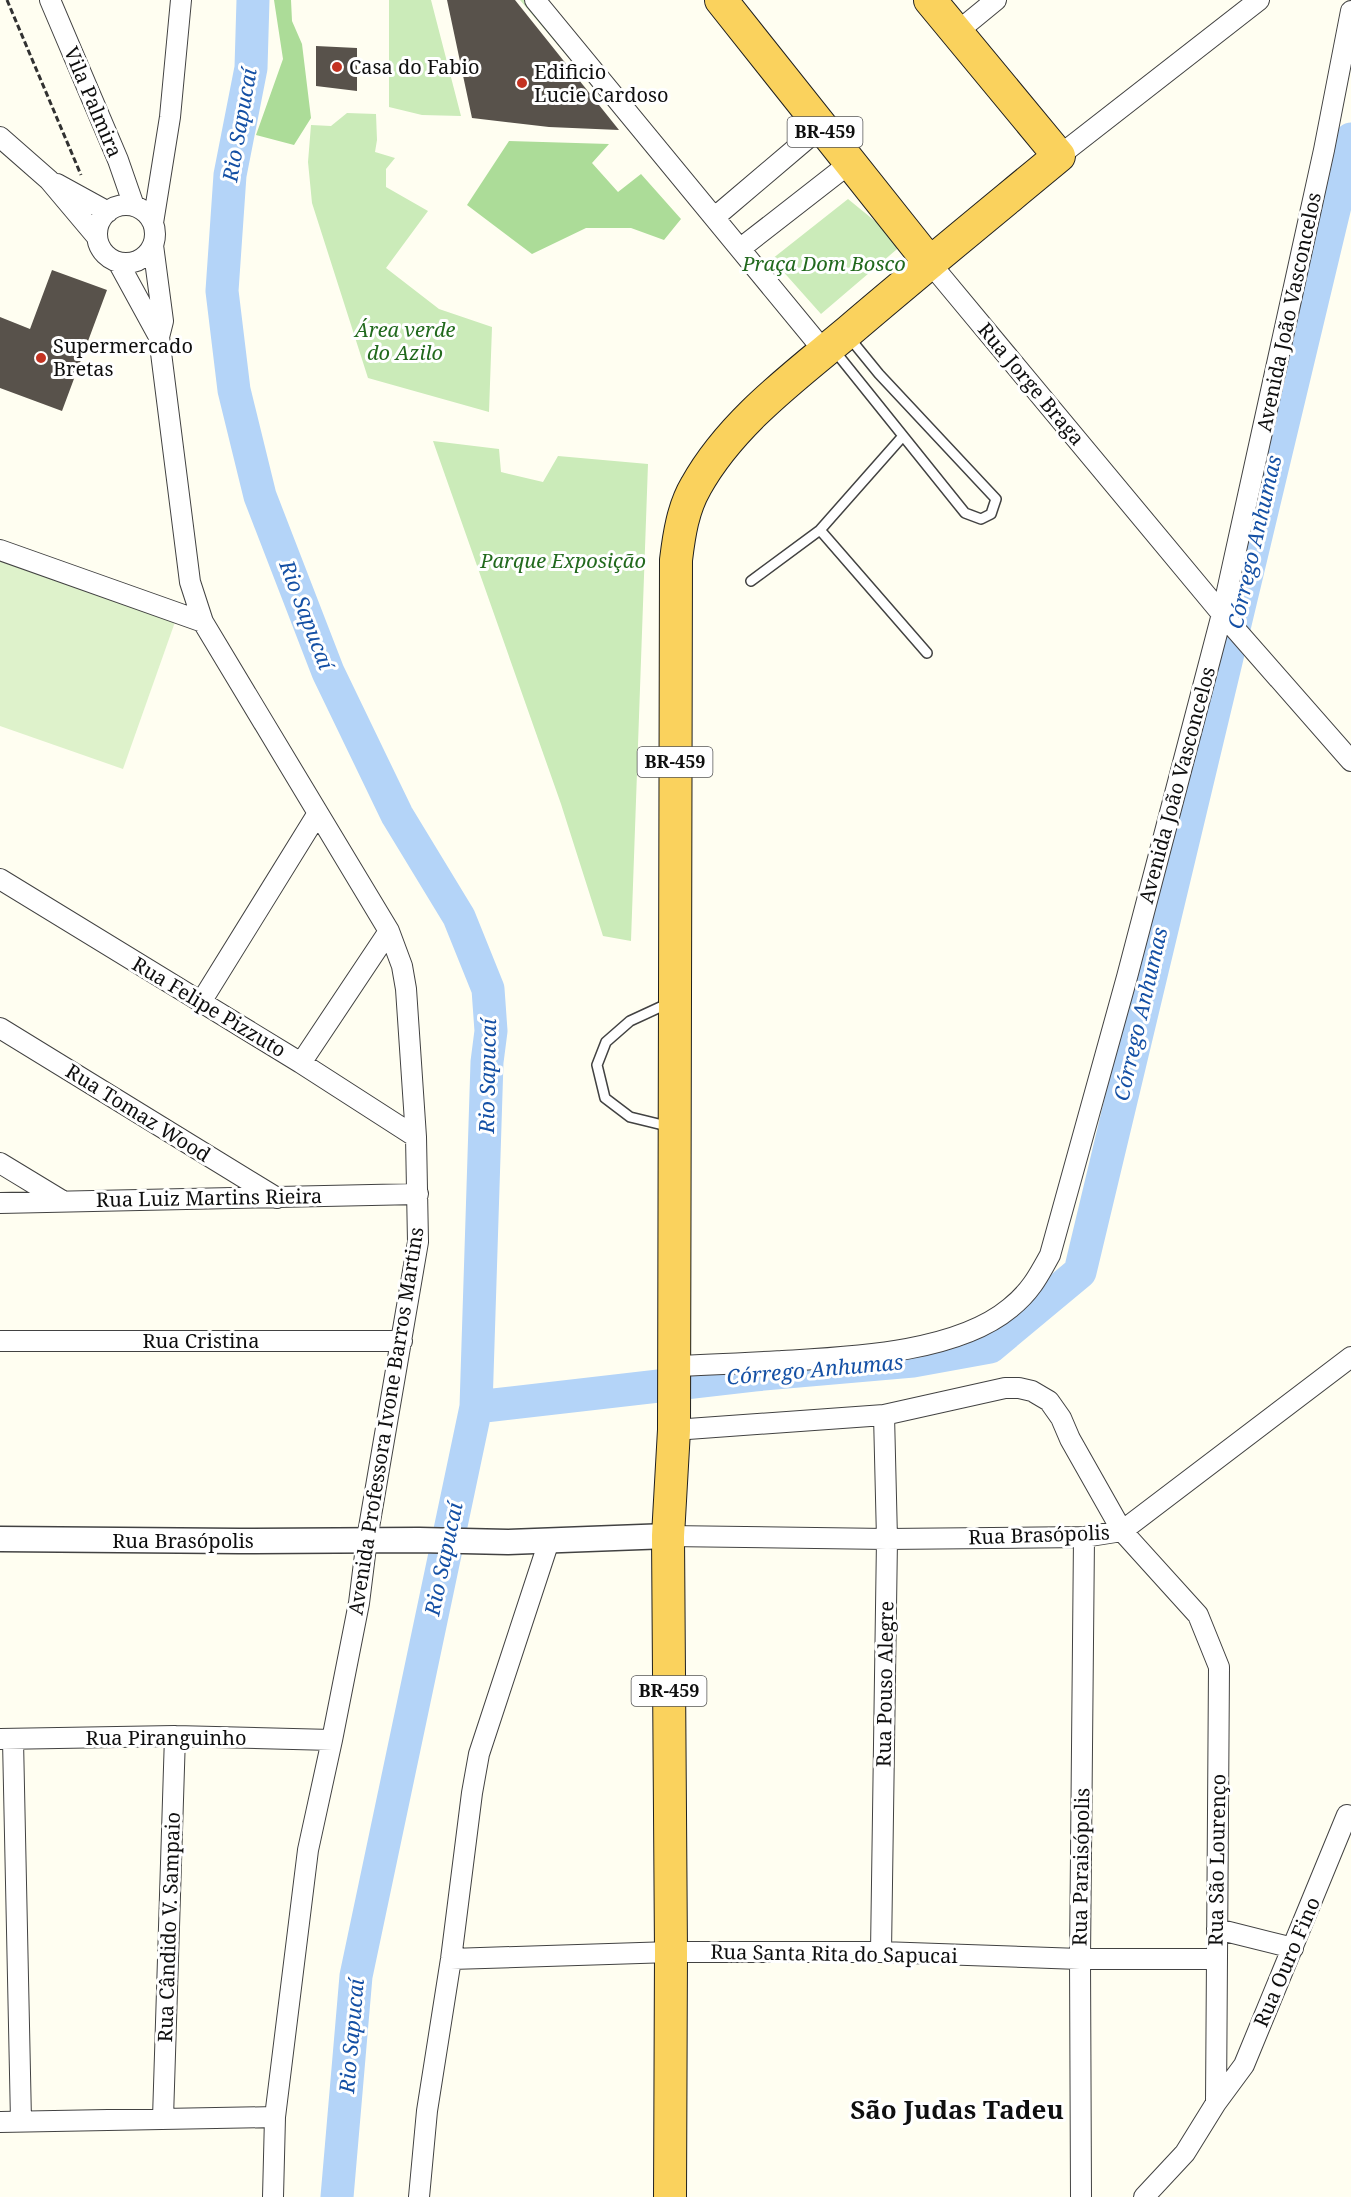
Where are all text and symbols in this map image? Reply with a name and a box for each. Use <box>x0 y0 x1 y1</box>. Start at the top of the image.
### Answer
street label: Vila Palmira <box>58 42 129 161</box>
place label: Casa do Fabio <box>349 53 480 80</box>
place label: Edificio Lucie Cardoso <box>534 58 669 108</box>
marker: Casa do Fabio <box>330 60 344 74</box>
water label: Rio Sapucaí <box>215 64 263 185</box>
marker: Edificio Lucie Cardoso <box>515 76 529 90</box>
road number: BR-459 <box>788 117 862 147</box>
street label: Avenida João Vasconcelos <box>1250 190 1327 434</box>
park label: Praça Dom Bosco <box>741 250 906 277</box>
park label: Área verde do Azilo <box>353 316 455 366</box>
street label: Rua Jorge Braga <box>972 317 1091 451</box>
place label: Supermercado Bretas <box>53 332 193 382</box>
marker: Supermercado Bretas <box>34 351 48 365</box>
water label: Córrego Anhumas <box>1220 452 1288 631</box>
park label: Parque Exposição <box>479 547 646 574</box>
water label: Rio Sapucaí <box>273 555 341 675</box>
street label: Avenida João Vasconcelos <box>1132 664 1221 906</box>
road number: BR-459 <box>638 747 712 777</box>
water label: Córrego Anhumas <box>1106 924 1174 1103</box>
street label: Rua Felipe Pizzuto <box>127 950 291 1063</box>
water label: Rio Sapucaí <box>472 1017 502 1135</box>
street label: Rua Tomaz Wood <box>61 1057 216 1168</box>
street label: Rua Luiz Martins Rieira <box>96 1182 322 1213</box>
street label: Avenida Professora Ivone Barros Martins <box>341 1225 430 1617</box>
street label: Rua Cristina <box>143 1327 260 1354</box>
water label: Córrego Anhumas <box>725 1347 905 1391</box>
water label: Rio Sapucaí <box>417 1498 469 1619</box>
street label: Rua Brasópolis <box>968 1519 1110 1550</box>
street label: Rua Brasópolis <box>112 1527 254 1554</box>
street label: Rua Pouso Alegre <box>870 1601 899 1767</box>
road number: BR-459 <box>632 1676 706 1706</box>
street label: Rua Piranguinho <box>86 1724 246 1751</box>
street label: Rua São Lourenço <box>1201 1774 1232 1946</box>
street label: Rua Paraisópolis <box>1066 1788 1095 1946</box>
street label: Rua Cândido V. Sampaio <box>151 1811 186 2043</box>
street label: Rua Ouro Fino <box>1247 1893 1326 2031</box>
street label: Rua Santa Rita do Sapucai <box>710 1938 959 1969</box>
water label: Rio Sapucaí <box>332 1976 370 2095</box>
district label: São Judas Tadeu <box>850 2091 1064 2127</box>

